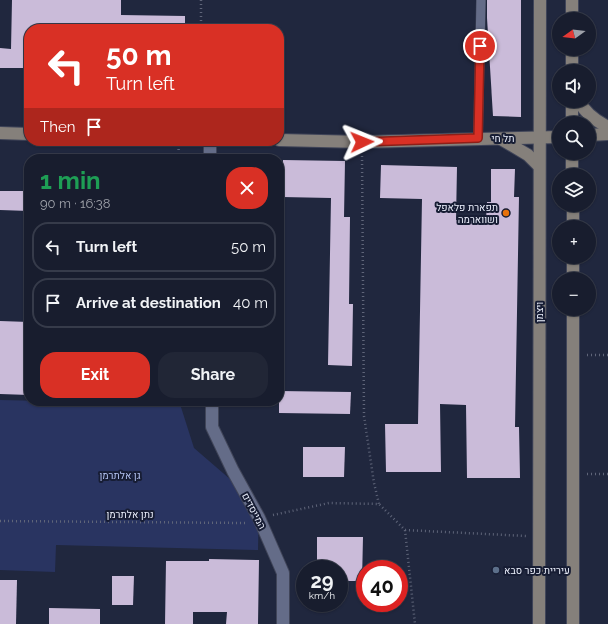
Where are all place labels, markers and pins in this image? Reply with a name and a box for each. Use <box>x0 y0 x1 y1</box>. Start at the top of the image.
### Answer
pin <box>463 29 497 63</box>
place label: תפארת פלאפל ושווארמה <box>436 202 498 225</box>
marker: תפארת פלאפל ושווארמה <box>501 208 511 218</box>
marker: עיריית כפר סבא <box>491 565 501 575</box>
place label: עיריית כפר סבא <box>504 565 570 576</box>

